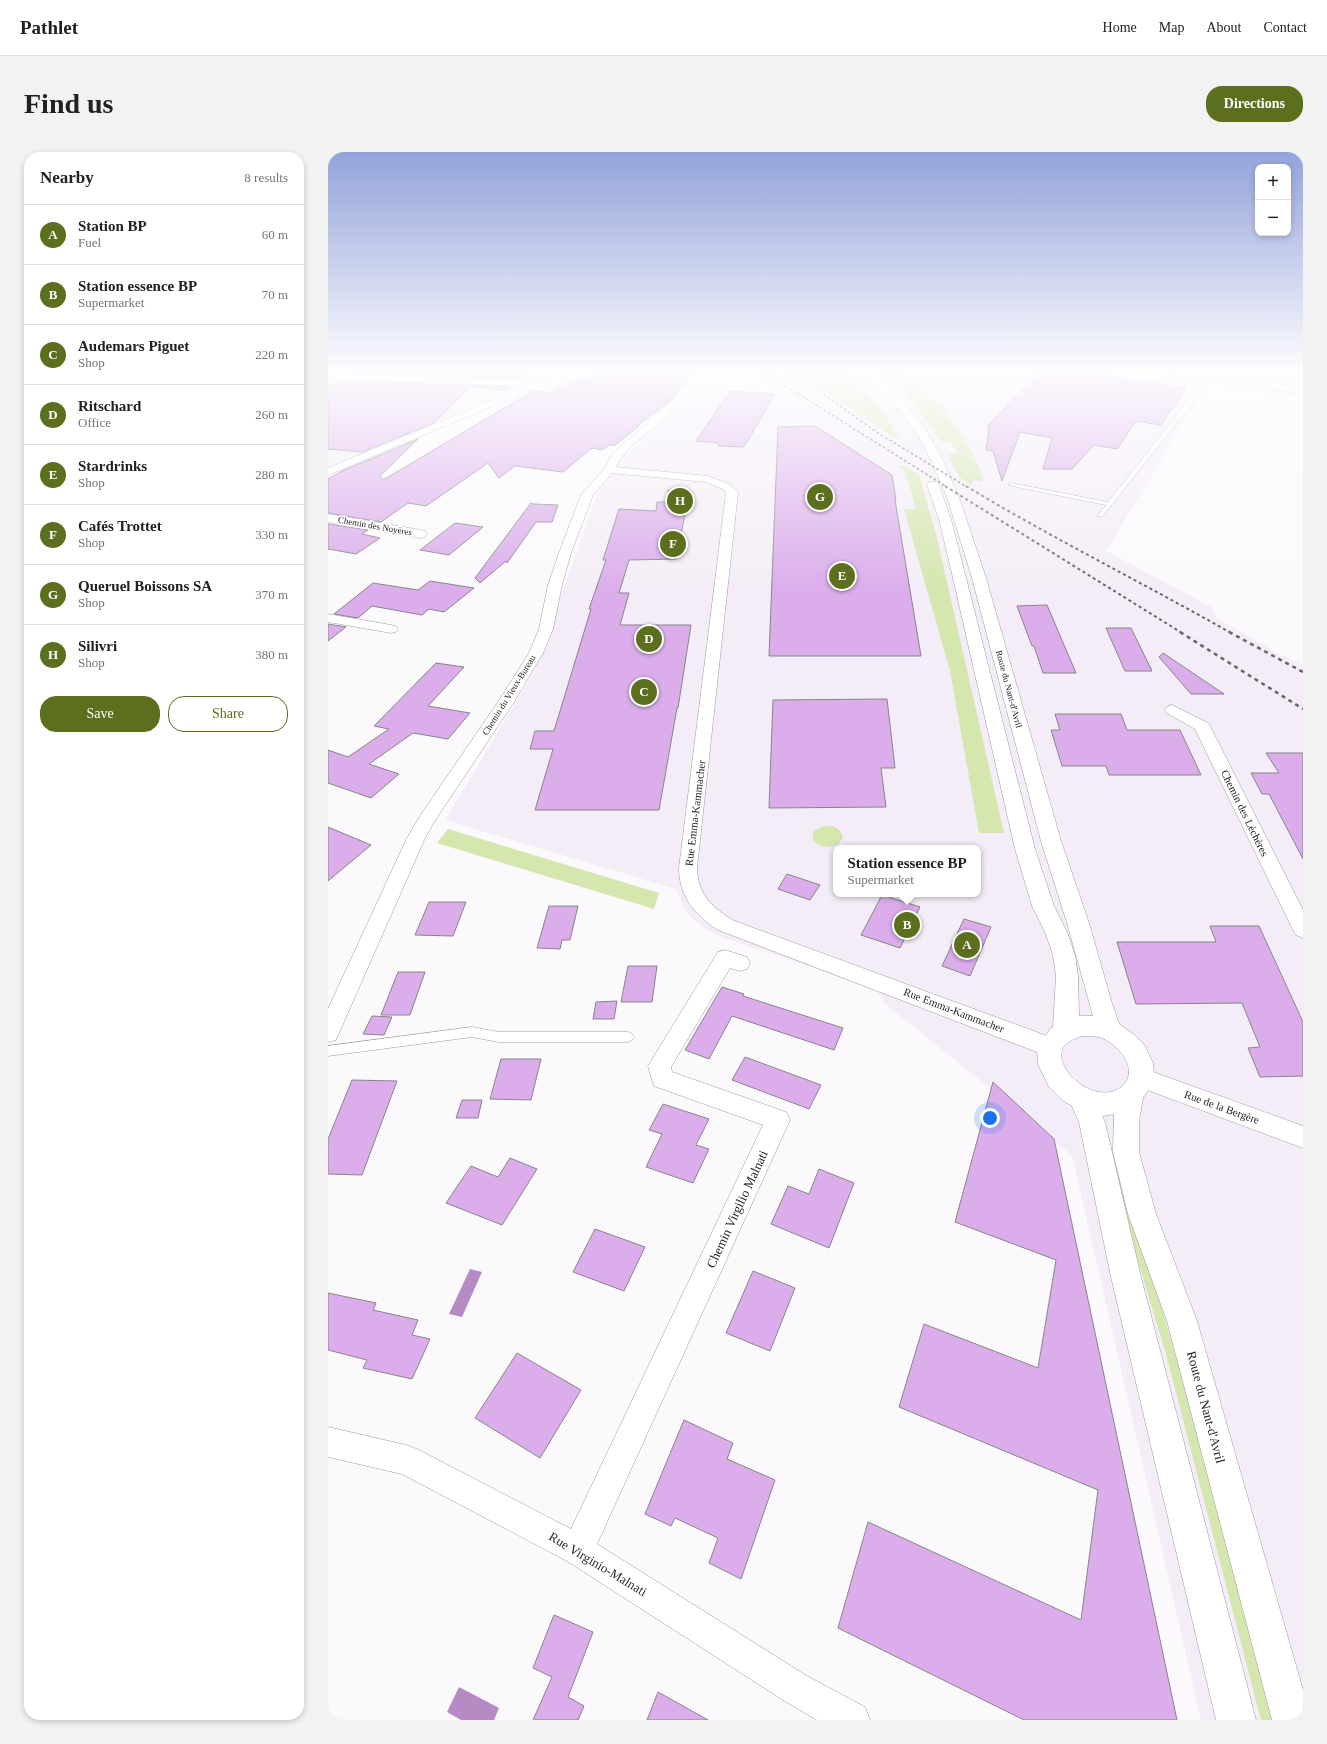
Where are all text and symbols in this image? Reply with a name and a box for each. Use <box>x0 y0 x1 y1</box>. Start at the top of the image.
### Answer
text: Pathlet <box>20 17 78 38</box>
text: Home <box>1103 20 1137 35</box>
text: Map <box>1159 20 1184 35</box>
text: About <box>1206 20 1241 35</box>
text: Contact <box>1263 20 1307 35</box>
button: Directions <box>1206 86 1303 122</box>
text: Find us <box>24 88 114 119</box>
map controls <box>1255 164 1291 236</box>
button: + <box>1255 164 1291 200</box>
text: Nearby <box>40 168 94 187</box>
text: 8 results <box>244 170 288 185</box>
button: − <box>1255 200 1291 236</box>
text: Station BP <box>78 218 147 234</box>
text: A <box>48 227 58 242</box>
text: 60 m <box>262 227 288 242</box>
text: Fuel <box>78 235 101 250</box>
text: Station essence BP <box>78 278 197 294</box>
text: B <box>49 287 57 302</box>
text: 70 m <box>262 287 288 302</box>
text: Supermarket <box>78 295 144 310</box>
text: Audemars Piguet <box>78 338 189 354</box>
text: C <box>48 347 58 362</box>
text: 220 m <box>255 347 288 362</box>
text: Shop <box>78 355 105 370</box>
text: Ritschard <box>78 398 141 414</box>
text: D <box>48 407 58 422</box>
text: 260 m <box>255 407 288 422</box>
text: Office <box>78 415 111 430</box>
text: Stardrinks <box>78 458 147 474</box>
text: E <box>49 467 57 482</box>
text: 280 m <box>255 467 288 482</box>
text: Shop <box>78 475 105 490</box>
pin: G <box>807 482 833 512</box>
pin: H <box>667 486 693 516</box>
street label: Chemin des Noyères <box>337 515 413 538</box>
text: Cafés Trottet <box>78 518 162 534</box>
text: F <box>49 527 57 542</box>
text: 330 m <box>255 527 288 542</box>
pin: F <box>660 529 686 559</box>
text: Shop <box>78 535 105 550</box>
pin: E <box>829 561 855 591</box>
text: Queruel Boissons SA <box>78 578 212 594</box>
text: G <box>48 587 58 602</box>
text: 370 m <box>255 587 288 602</box>
text: Shop <box>78 595 105 610</box>
pin: D <box>636 624 662 654</box>
text: Silivri <box>78 638 117 654</box>
text: H <box>48 647 58 662</box>
text: 380 m <box>255 647 288 662</box>
street label: Route du Nant-d'Avril <box>994 649 1024 729</box>
street label: Chemin du Vieux-Bureau <box>480 653 538 737</box>
text: Shop <box>78 655 105 670</box>
pin: C <box>631 677 657 707</box>
button: Save <box>40 696 160 732</box>
button: Share <box>168 696 288 732</box>
street label: Rue Emma-Kammacher <box>683 759 707 867</box>
street label: Chemin des Léchères <box>1219 768 1271 858</box>
popup <box>833 845 981 897</box>
text: Station essence BP <box>847 855 967 871</box>
text: Supermarket <box>847 872 914 887</box>
pin: B <box>894 910 920 940</box>
pin: A <box>954 930 980 960</box>
street label: Rue Emma-Kammacher <box>902 985 1006 1035</box>
street label: Rue de la Bergère <box>1183 1088 1261 1126</box>
your location <box>980 1108 1000 1128</box>
street label: Chemin Virgilio Malnati <box>703 1147 771 1270</box>
street label: Route du Nant-d'Avril <box>1184 1349 1228 1465</box>
street label: Rue Virginio-Malnati <box>546 1529 650 1599</box>

